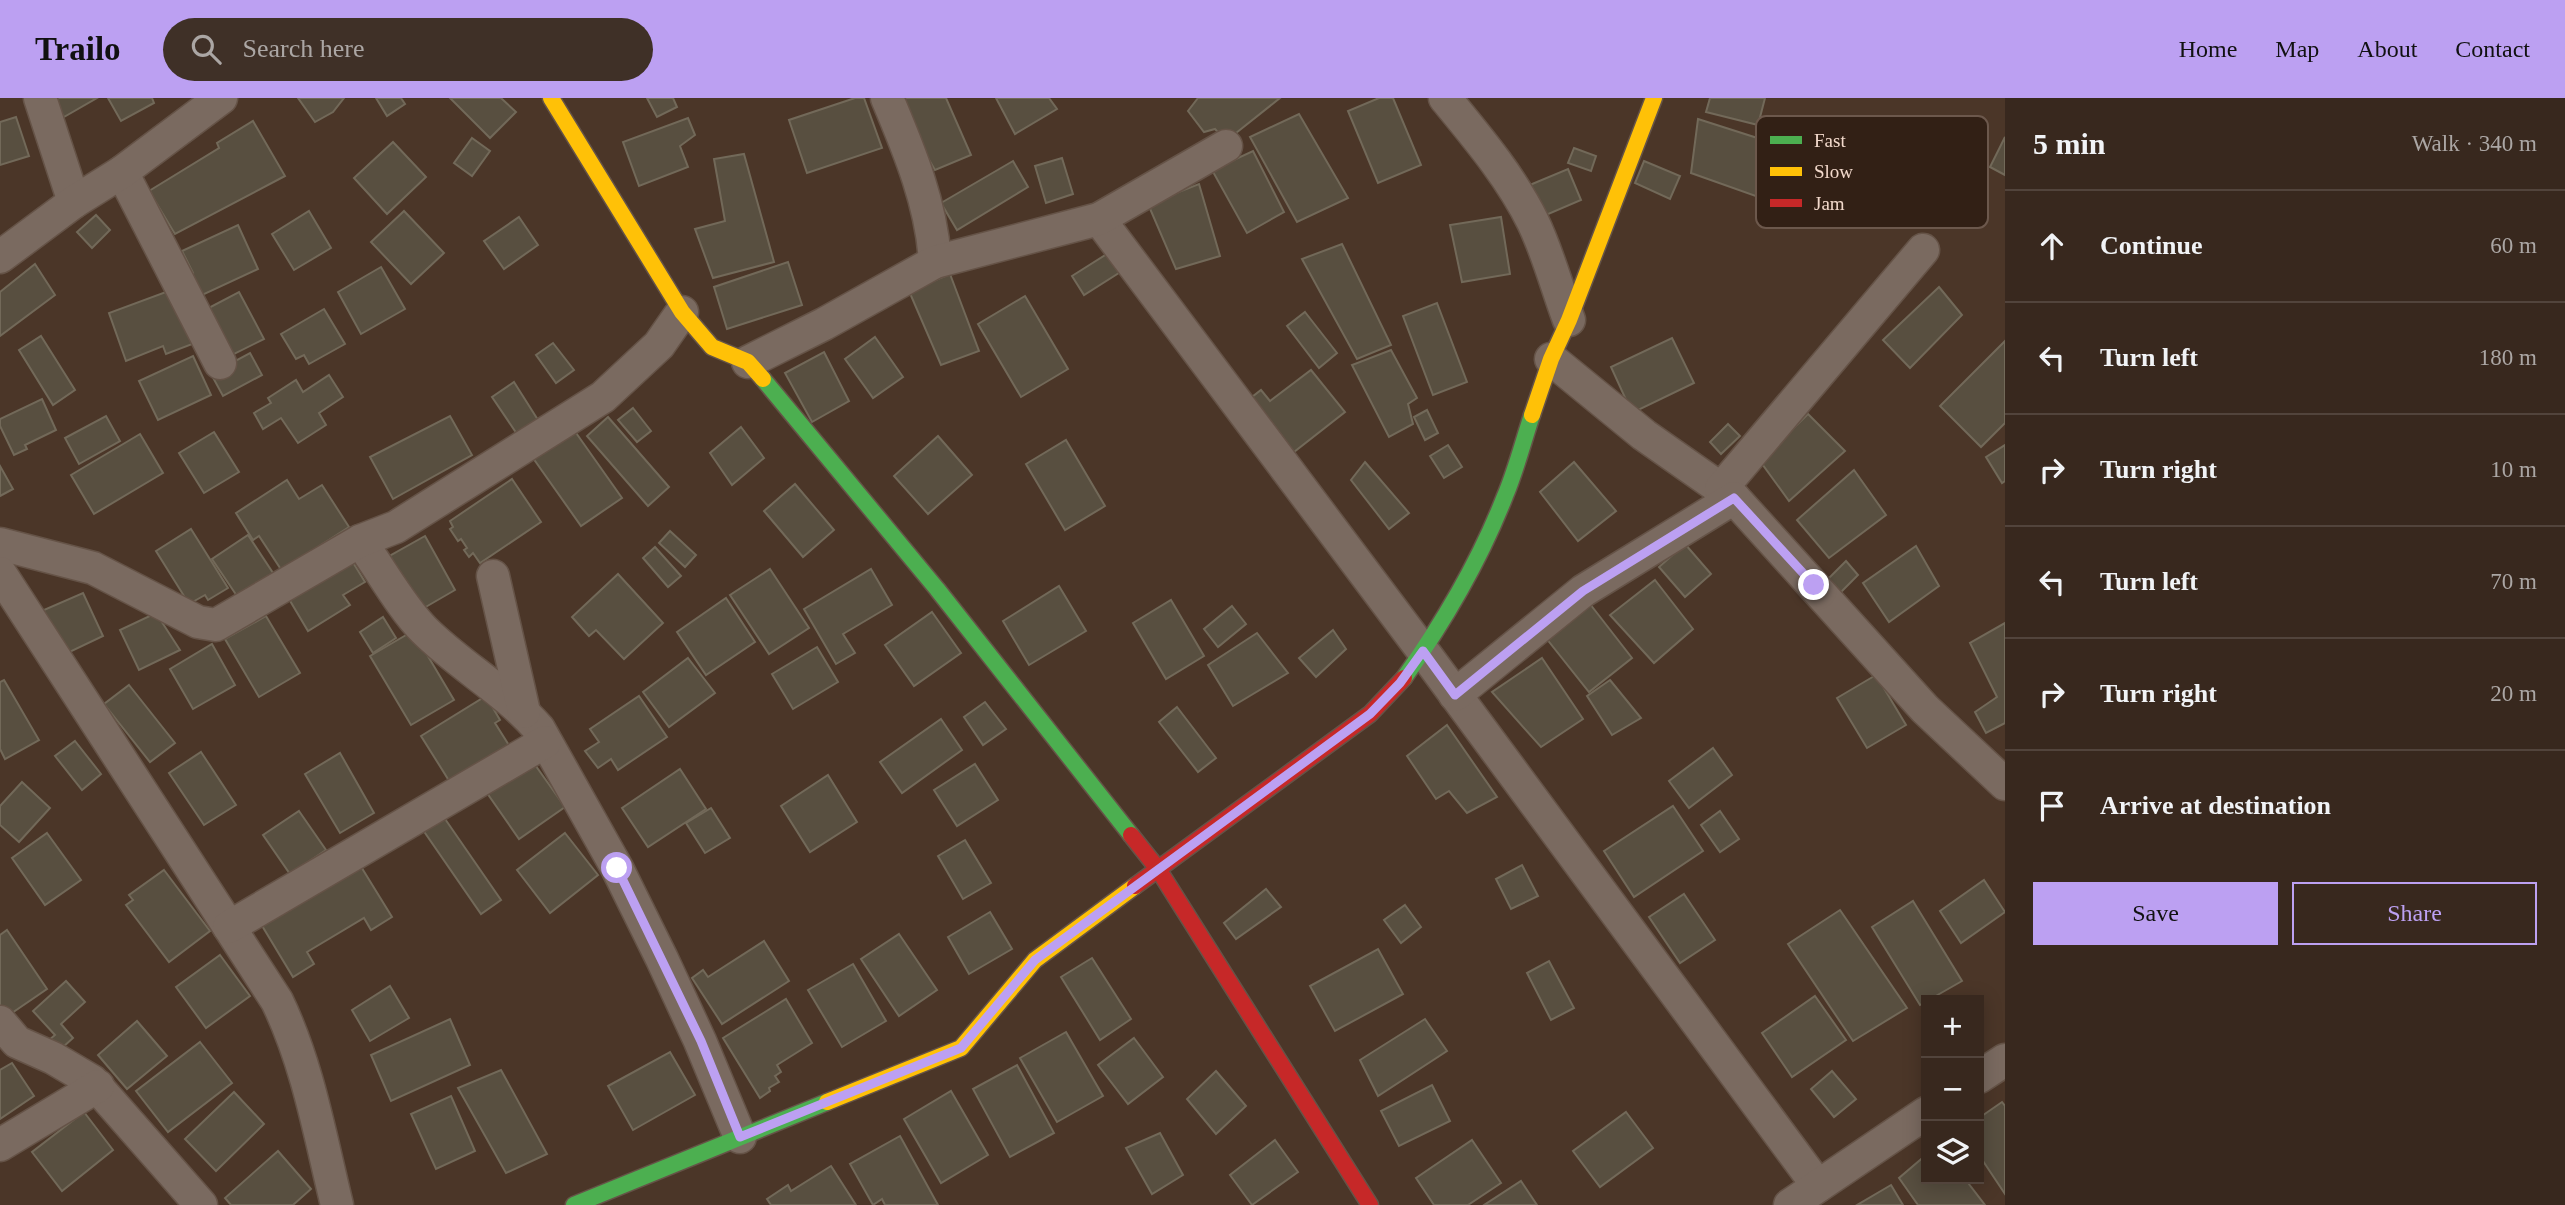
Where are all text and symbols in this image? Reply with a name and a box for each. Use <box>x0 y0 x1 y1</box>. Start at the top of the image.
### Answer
search box <box>163 18 653 81</box>
icon: search <box>187 30 225 68</box>
text: Trailo <box>35 31 121 67</box>
text: Search here <box>243 34 365 63</box>
text: Home <box>2179 36 2237 62</box>
text: Map <box>2275 36 2319 62</box>
text: About <box>2357 36 2417 62</box>
text: Contact <box>2455 36 2530 62</box>
legend <box>1756 116 1988 228</box>
text: 5 min <box>2033 127 2106 160</box>
text: Fast <box>1814 130 1846 151</box>
text: Walk · 340 m <box>2412 131 2537 156</box>
text: Slow <box>1814 161 1853 182</box>
text: Jam <box>1814 193 1845 214</box>
icon: ahead <box>2033 227 2071 265</box>
text: Continue <box>2100 231 2203 260</box>
text: 60 m <box>2490 233 2537 258</box>
icon: left <box>2033 339 2071 377</box>
text: Turn left <box>2100 343 2198 372</box>
text: 180 m <box>2479 345 2537 370</box>
icon: right <box>2033 451 2071 489</box>
text: Turn right <box>2100 455 2217 484</box>
text: 10 m <box>2490 457 2537 482</box>
icon: left <box>2033 563 2071 601</box>
text: Turn left <box>2100 567 2198 596</box>
route end <box>1798 569 1829 600</box>
text: 70 m <box>2490 569 2537 594</box>
icon: right <box>2033 675 2071 713</box>
text: Turn right <box>2100 679 2217 708</box>
text: 20 m <box>2490 681 2537 706</box>
icon: arrive <box>2033 787 2071 825</box>
text: Arrive at destination <box>2100 791 2331 820</box>
route start <box>601 852 632 883</box>
button: Save <box>2033 882 2278 945</box>
button: Share <box>2292 882 2537 945</box>
map controls <box>1921 995 1984 1184</box>
button: + <box>1921 995 1984 1058</box>
button: − <box>1921 1058 1984 1121</box>
button: layers <box>1921 1121 1984 1184</box>

